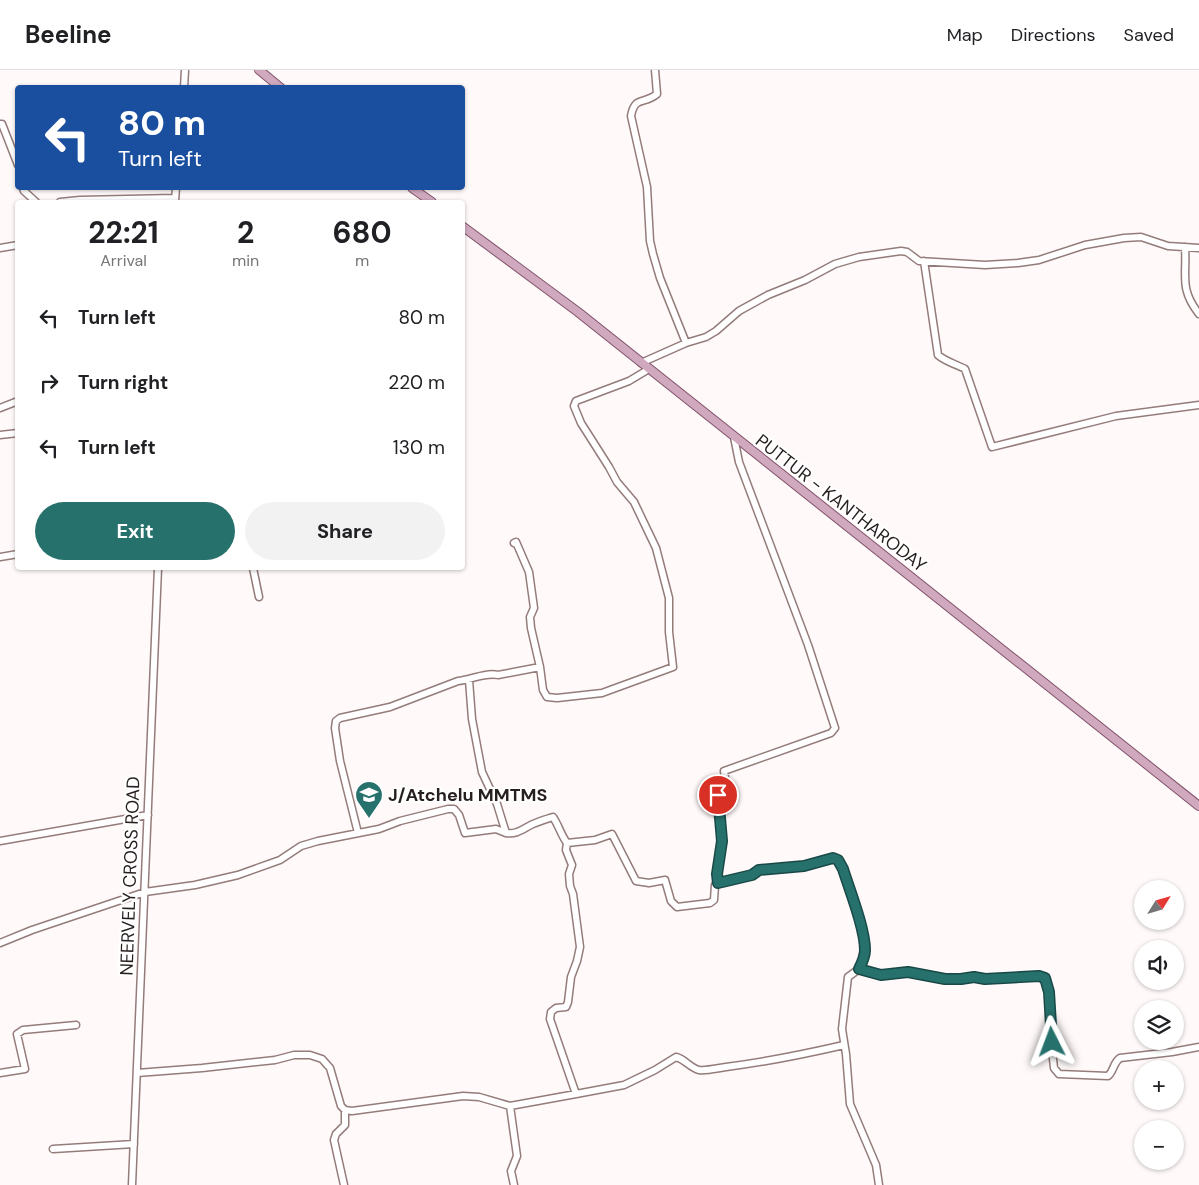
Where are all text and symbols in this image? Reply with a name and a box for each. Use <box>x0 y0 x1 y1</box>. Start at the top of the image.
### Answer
text: Beeline <box>25 19 111 50</box>
text: Map <box>947 23 983 47</box>
text: Directions <box>1011 23 1096 47</box>
text: Saved <box>1124 23 1174 47</box>
text: 80 m <box>118 100 206 146</box>
icon: left <box>35 105 100 170</box>
text: Turn left <box>118 144 202 173</box>
text: 22:21 <box>88 213 159 252</box>
text: 2 <box>237 213 254 252</box>
text: 680 <box>333 213 392 252</box>
text: Arrival <box>100 250 147 271</box>
text: min <box>232 250 259 271</box>
text: m <box>355 250 369 271</box>
icon: left <box>35 304 63 332</box>
text: Turn left <box>78 305 156 330</box>
text: 80 m <box>398 305 445 330</box>
icon: right <box>35 369 63 397</box>
text: Turn right <box>78 370 168 395</box>
text: 220 m <box>388 370 445 395</box>
street label: PUTTUR - KANTHARODAY <box>751 429 932 578</box>
icon: left <box>35 434 63 462</box>
text: Turn left <box>78 435 156 460</box>
text: 130 m <box>393 435 445 460</box>
button: Exit <box>35 502 235 560</box>
button: Share <box>245 502 445 560</box>
pin <box>697 774 739 816</box>
street label: NEERVELY CROSS ROAD <box>115 776 145 976</box>
school or university icon: J/Atchelu MMTMS <box>354 780 384 819</box>
icon: arrive <box>704 781 732 809</box>
place label: J/Atchelu MMTMS <box>388 783 547 807</box>
north arrow <box>1134 880 1184 930</box>
map controls <box>1134 880 1184 1170</box>
button: sound <box>1134 940 1184 990</box>
button: layers <box>1134 1000 1184 1050</box>
position arrow <box>1025 1015 1077 1067</box>
button: + <box>1134 1060 1184 1110</box>
button: − <box>1134 1120 1184 1170</box>

